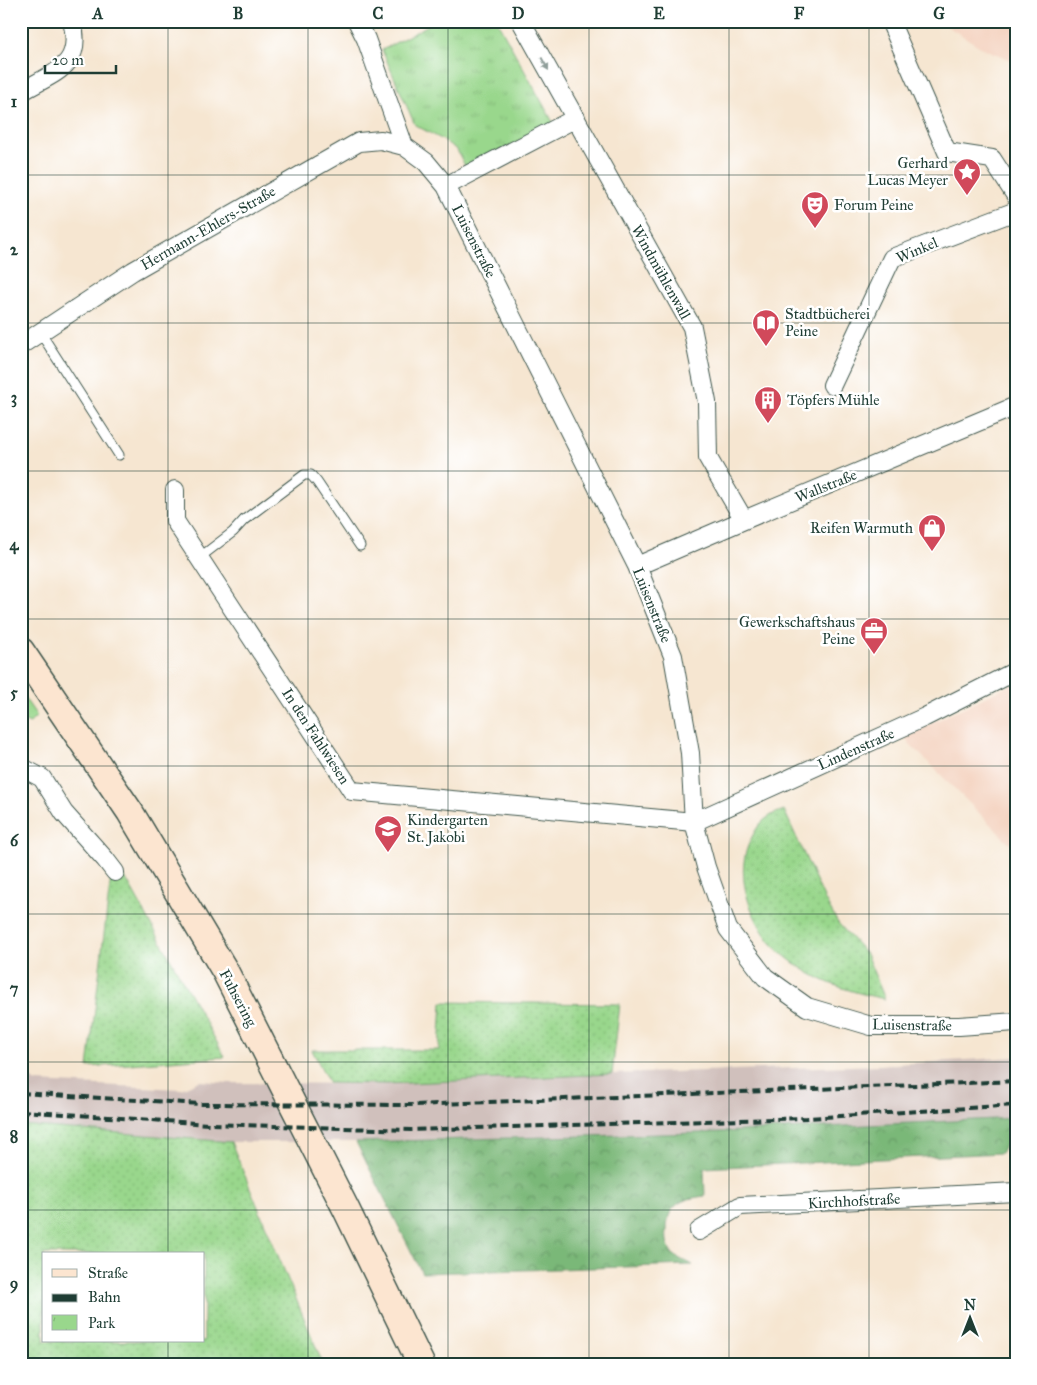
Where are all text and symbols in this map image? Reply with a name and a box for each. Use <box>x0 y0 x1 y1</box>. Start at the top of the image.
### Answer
text: A <box>92 4 104 23</box>
text: B <box>233 4 243 23</box>
text: C <box>373 4 384 23</box>
text: D <box>512 4 525 23</box>
text: E <box>653 4 665 23</box>
text: F <box>794 4 805 23</box>
text: G <box>933 4 945 23</box>
scale bar <box>45 42 116 74</box>
text: 20 m <box>52 51 84 69</box>
one-way arrow <box>541 56 549 71</box>
text: 1 <box>11 92 18 111</box>
place label: Gerhard Lucas Meyer <box>867 154 948 189</box>
place icon: Gerhard Lucas Meyer <box>952 157 982 196</box>
street label: Hermann-Ehlers-Straße <box>137 182 279 274</box>
theatre icon: Forum Peine <box>800 190 830 229</box>
place label: Forum Peine <box>834 196 914 214</box>
street label: Luisenstraße <box>448 201 500 281</box>
street label: Windmühlenwall <box>628 222 695 323</box>
street label: Winkel <box>893 233 941 267</box>
text: 2 <box>10 240 19 259</box>
place label: Stadtbücherei Peine <box>785 305 870 340</box>
library icon: Stadtbücherei Peine <box>751 308 781 347</box>
building icon: Töpfers Mühle <box>753 385 783 424</box>
text: 3 <box>11 388 17 408</box>
place label: Töpfers Mühle <box>787 391 879 409</box>
street label: Wallstraße <box>793 466 859 506</box>
shop icon: Reifen Warmuth <box>917 513 947 552</box>
place label: Reifen Warmuth <box>810 519 914 537</box>
text: 4 <box>10 535 20 555</box>
street label: Luisenstraße <box>629 565 675 645</box>
place label: Gewerkschaftshaus Peine <box>739 613 855 648</box>
office icon: Gewerkschaftshaus Peine <box>859 616 889 655</box>
text: 5 <box>10 683 18 702</box>
street label: In den Fahlwiesen <box>278 685 354 787</box>
street label: Lindenstraße <box>815 724 897 774</box>
place label: Kindergarten St. Jakobi <box>407 811 488 847</box>
school or university icon: Kindergarten St. Jakobi <box>373 814 403 853</box>
text: 6 <box>10 831 19 850</box>
street label: Fuhsering <box>215 966 261 1031</box>
text: 7 <box>10 979 19 998</box>
street label: Luisenstraße <box>872 1015 952 1035</box>
text: 8 <box>10 1127 18 1146</box>
street label: Kirchhofstraße <box>807 1190 901 1212</box>
legend <box>42 1252 205 1342</box>
text: Straße <box>88 1264 128 1282</box>
text: 9 <box>10 1274 18 1294</box>
text: Bahn <box>88 1288 121 1306</box>
north arrow <box>944 1292 994 1342</box>
text: N <box>964 1297 976 1314</box>
text: Park <box>88 1314 115 1332</box>

